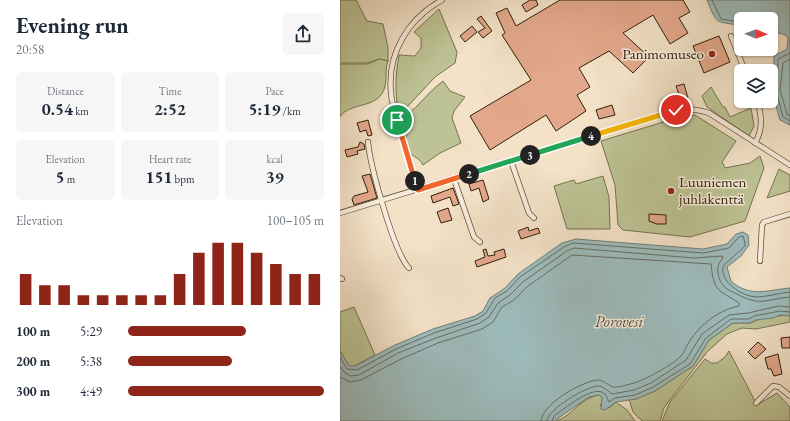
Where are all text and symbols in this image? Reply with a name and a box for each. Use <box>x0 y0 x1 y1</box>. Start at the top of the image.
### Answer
text: Evening run <box>16 11 129 40</box>
north arrow <box>734 12 778 56</box>
map controls <box>734 12 778 108</box>
button: share <box>282 13 324 55</box>
text: 20:58 <box>16 41 44 58</box>
place label: Panimomuseo <box>622 44 704 63</box>
marker: Panimomuseo <box>707 49 717 59</box>
button: layers <box>734 64 778 108</box>
text: Distance <box>47 84 84 98</box>
text: Time <box>159 84 181 98</box>
text: Pace <box>265 84 284 98</box>
pin <box>659 93 693 127</box>
text: 0.54 <box>42 98 73 120</box>
text: 2:52 <box>154 98 186 120</box>
text: 5:19 <box>249 98 280 120</box>
icon: check <box>665 99 687 121</box>
pin <box>380 103 414 137</box>
text: km <box>73 104 89 118</box>
text: /km <box>280 104 301 118</box>
icon: arrive <box>386 109 408 131</box>
pin: 4 <box>581 126 601 146</box>
text: 4 <box>588 129 594 143</box>
pin: 3 <box>520 145 540 165</box>
text: 3 <box>527 148 533 162</box>
text: Elevation <box>46 152 85 166</box>
text: Heart rate <box>149 152 191 166</box>
text: kcal <box>266 152 283 166</box>
pin: 2 <box>459 164 479 184</box>
text: 5 <box>55 166 64 188</box>
text: 151 <box>145 166 172 188</box>
text: 39 <box>266 166 284 188</box>
text: 2 <box>466 167 472 181</box>
pin: 1 <box>405 171 425 191</box>
text: m <box>64 172 75 186</box>
text: bpm <box>172 172 195 186</box>
place label: Luuniemen juhlakenttä <box>678 172 747 208</box>
text: 1 <box>412 174 418 188</box>
marker: Luuniemen juhlakenttä <box>666 186 676 196</box>
text: Elevation <box>16 212 63 229</box>
text: 100–105 m <box>267 212 324 229</box>
water label: Porovesi <box>595 311 645 332</box>
text: 100 m <box>16 323 50 340</box>
text: 5:29 <box>80 323 102 340</box>
text: 200 m <box>16 353 50 370</box>
text: 5:38 <box>80 353 102 370</box>
text: 300 m <box>16 383 50 400</box>
text: 4:49 <box>80 383 102 400</box>

